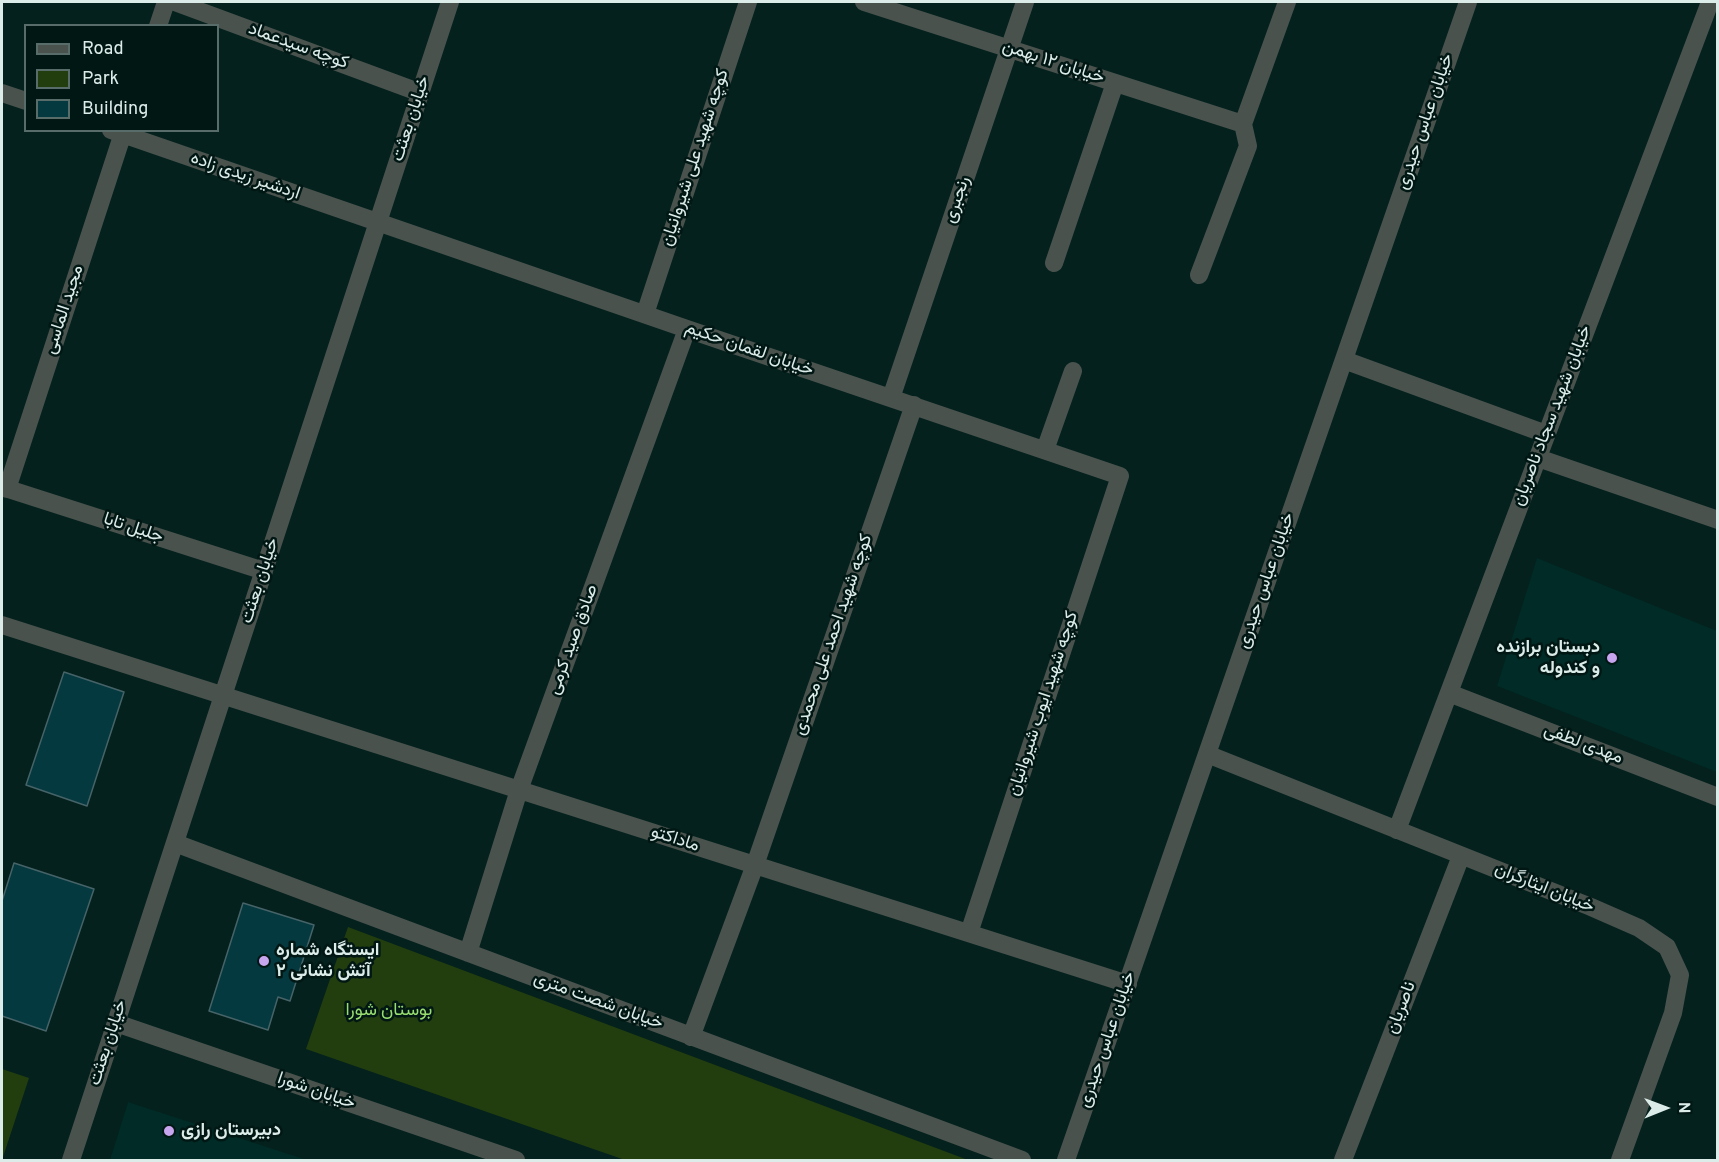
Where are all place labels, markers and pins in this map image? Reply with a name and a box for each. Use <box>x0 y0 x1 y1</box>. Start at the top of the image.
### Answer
place label: دبستان برازنده و کندوله <box>1496 637 1600 680</box>
marker: دبستان برازنده و کندوله <box>1605 651 1619 665</box>
place label: ایستگاه شماره ۲ آتش نشانی <box>276 940 379 982</box>
marker: ایستگاه شماره ۲ آتش نشانی <box>257 954 271 968</box>
place label: دبیرستان رازی <box>181 1120 281 1142</box>
marker: دبیرستان رازی <box>162 1124 176 1138</box>

